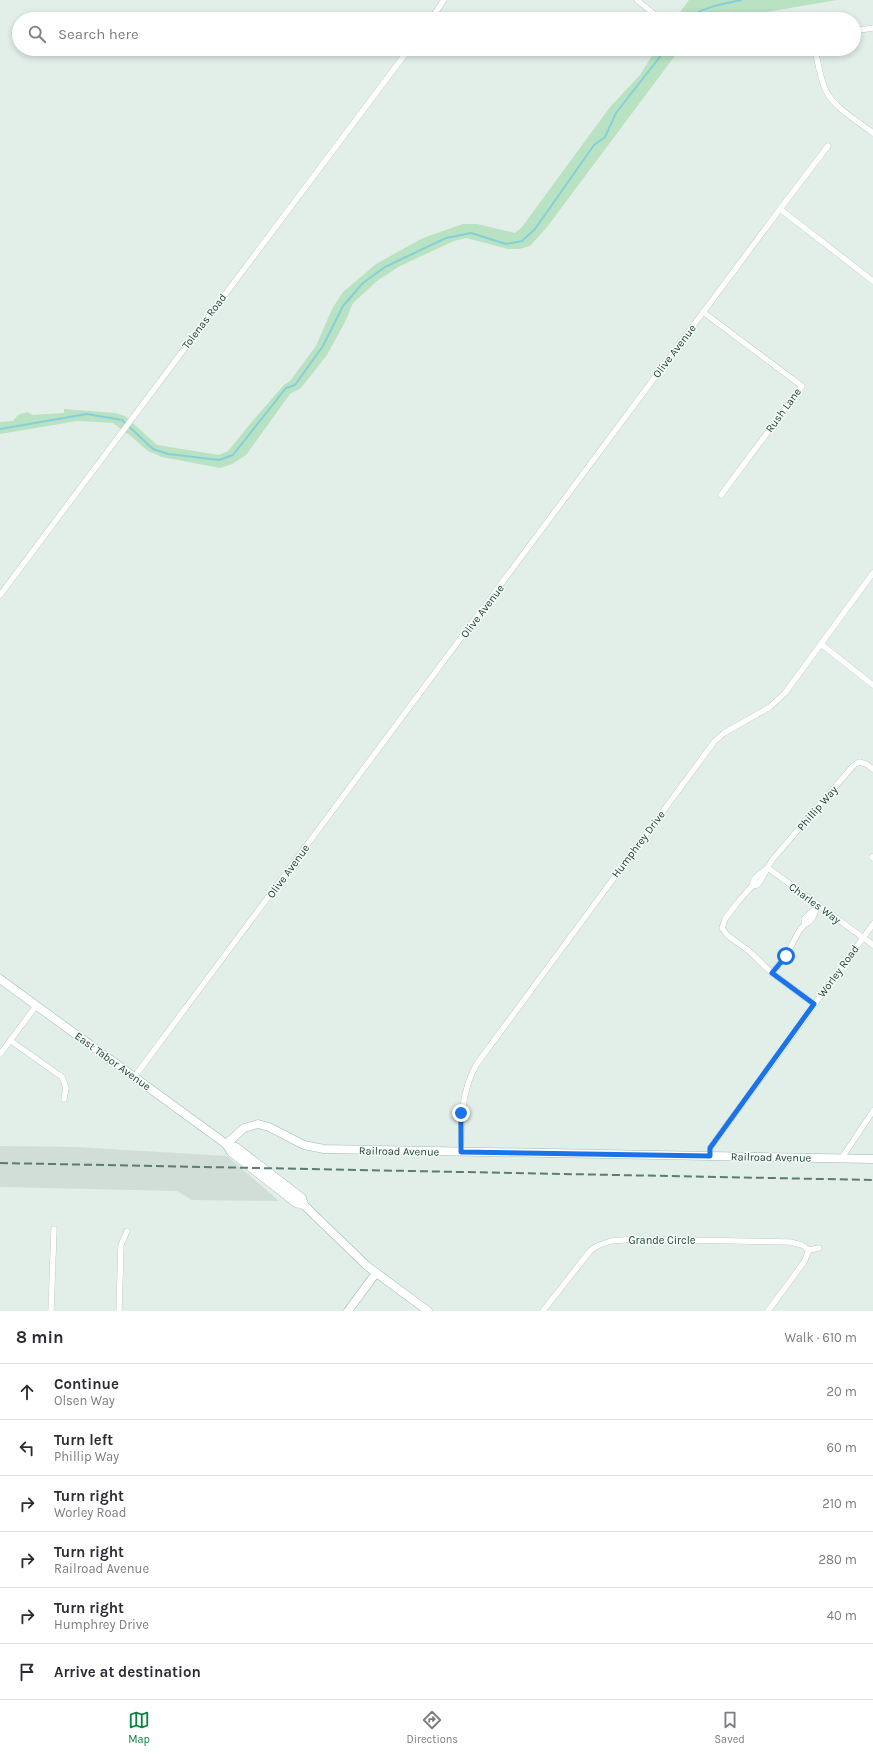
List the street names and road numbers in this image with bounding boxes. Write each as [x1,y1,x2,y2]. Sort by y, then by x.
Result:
street label: Tolenas Road [179,291,229,351]
street label: Olive Avenue [650,322,699,381]
street label: Rush Lane [763,385,804,435]
street label: Olive Avenue [458,582,507,641]
street label: Phillip Way [794,783,840,833]
street label: Humphrey Drive [609,808,668,880]
street label: Olive Avenue [264,842,313,901]
street label: Charles Way [786,880,843,927]
street label: Worley Road [815,943,862,1000]
street label: East Tabor Avenue [72,1029,153,1094]
street label: Railroad Avenue [359,1144,440,1159]
street label: Railroad Avenue [731,1150,812,1165]
street label: Grande Circle [629,1234,696,1247]

